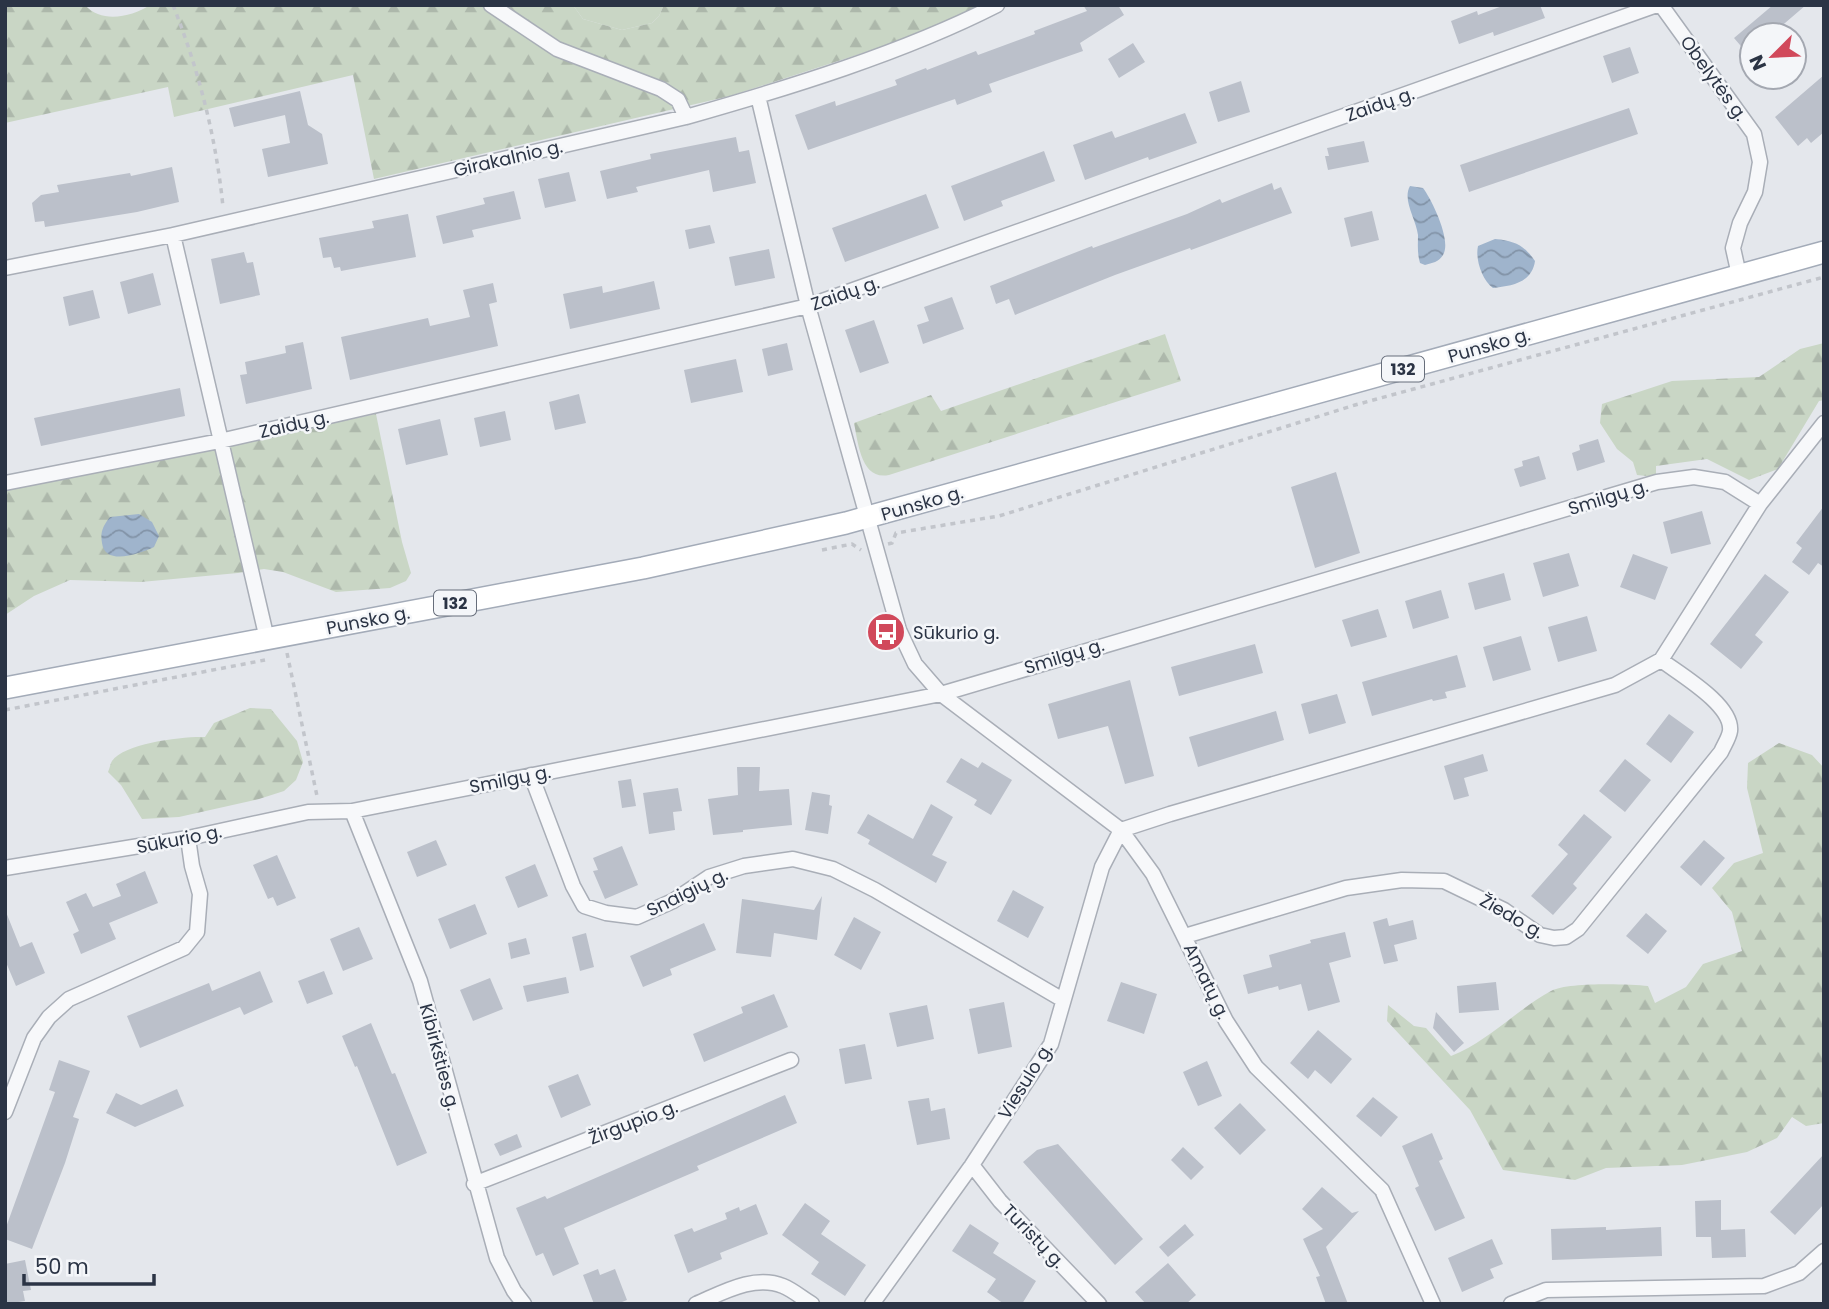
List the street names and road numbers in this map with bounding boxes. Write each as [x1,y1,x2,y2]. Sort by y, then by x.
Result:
street label: Obelytės g. [1675,30,1753,126]
street label: Zaidų g. [1342,81,1418,127]
street label: Girakalnio g. [451,133,565,183]
street label: Zaidų g. [807,270,883,316]
street label: Punsko g. [1445,321,1533,369]
road number: 132 [1382,356,1424,382]
street label: Zaidų g. [257,404,331,444]
street label: Smilgų g. [1565,473,1651,521]
street label: Punsko g. [878,479,966,527]
road number: 132 [434,590,476,616]
street label: Punsko g. [324,600,412,640]
street label: Smilgų g. [1021,632,1107,680]
street label: Smilgų g. [467,759,553,799]
street label: Sūkurio g. [134,818,224,860]
street label: Snaigių g. [642,862,732,922]
street label: Žiedo g. [1476,888,1548,944]
street label: Amatų g. [1178,939,1236,1023]
street label: Kibirkšties g. [414,1001,466,1113]
street label: Viesulo g. [992,1038,1058,1124]
street label: Žirgupio g. [585,1094,681,1150]
street label: Turistų g. [997,1198,1071,1274]

